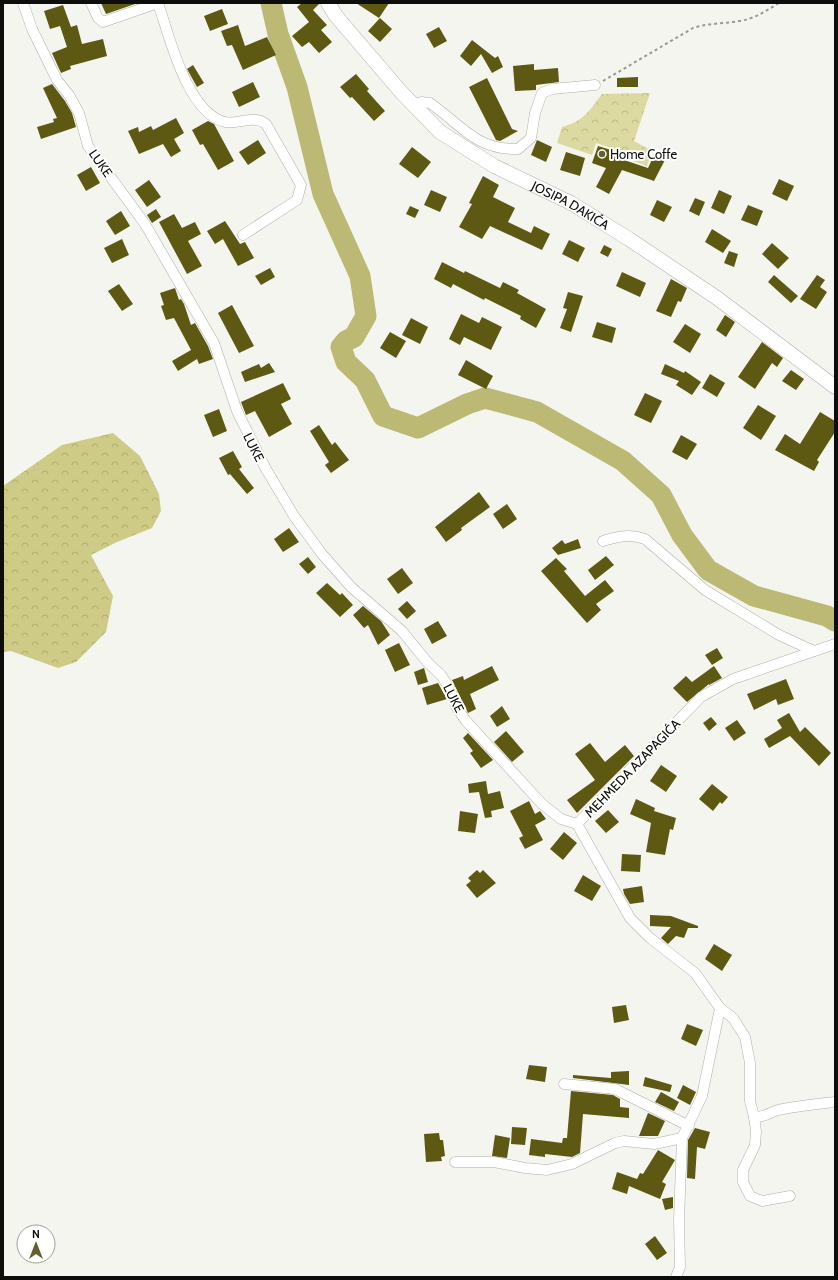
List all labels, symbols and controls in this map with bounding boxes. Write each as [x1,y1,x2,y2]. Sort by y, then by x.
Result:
street label: LUKE [86,146,116,180]
place label: Home Coffe [610,146,678,162]
marker: Home Coffe [597,149,607,159]
street label: JOSIPA DAKIĆA [528,177,612,233]
street label: LUKE [240,430,268,464]
street label: LUKE [440,681,468,715]
street label: MEHMEDA AZAPAGIĆA [581,715,683,821]
north arrow [16,1224,56,1264]
text: N [32,1227,40,1241]

